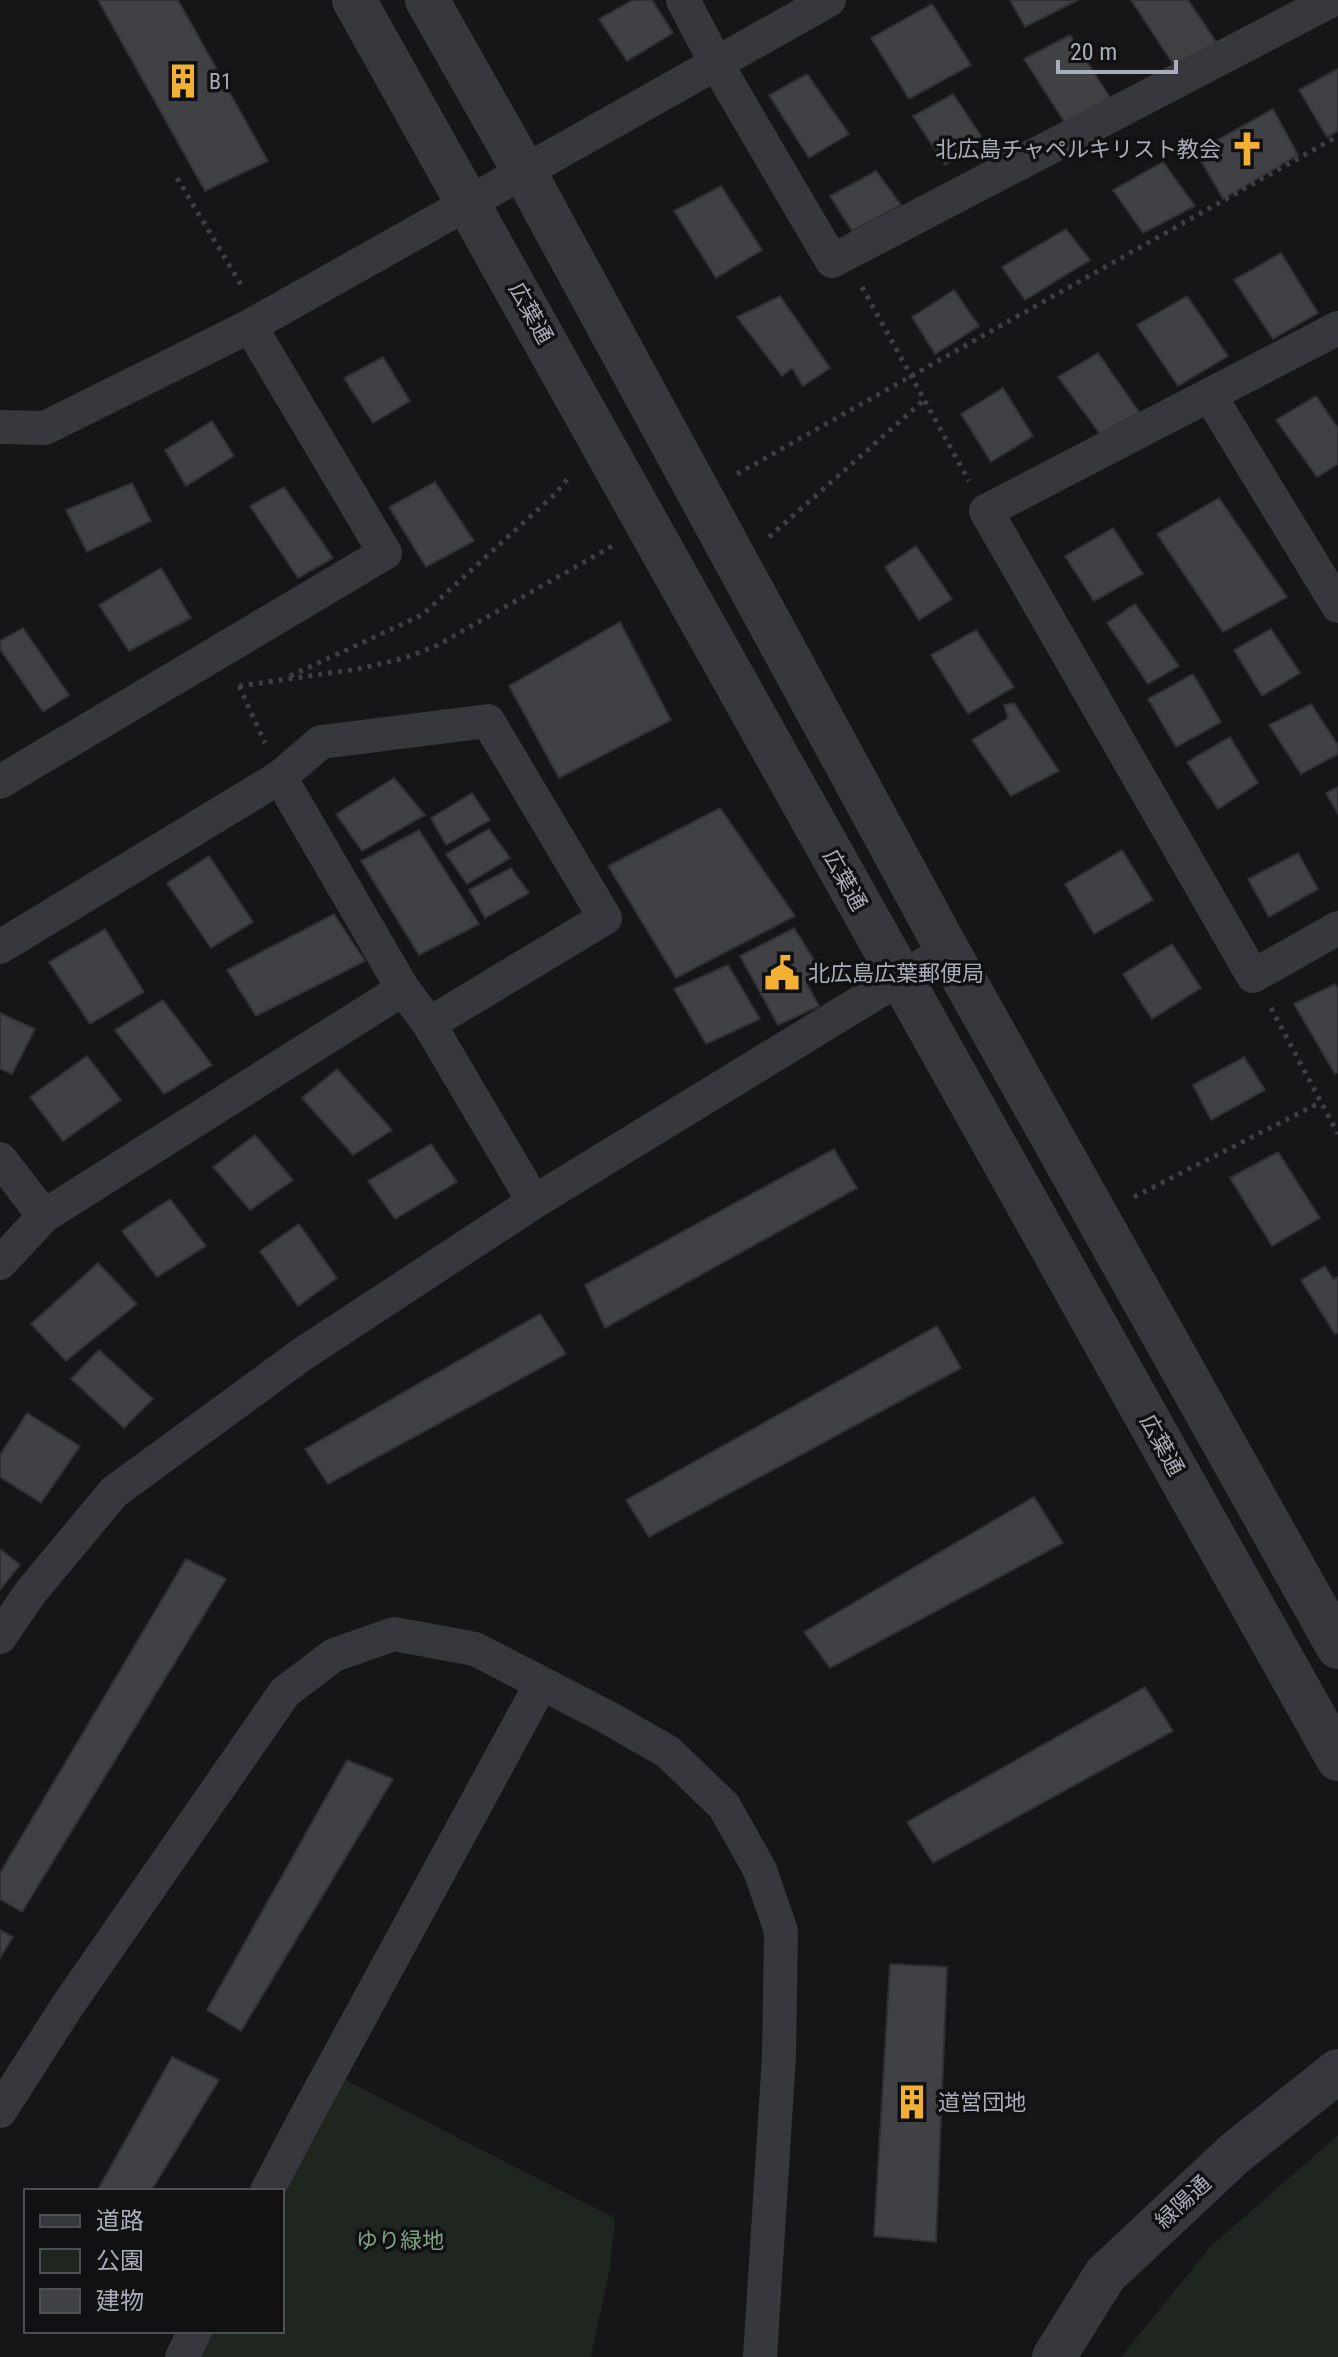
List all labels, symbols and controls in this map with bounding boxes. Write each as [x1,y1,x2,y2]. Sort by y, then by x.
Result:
scale bar [1058,24,1176,74]
text: 20 m [1070,38,1117,66]
building icon: B1 [164,62,202,100]
place label: B1 [209,69,232,94]
church icon: 北広島チャペルキリスト教会 [1228,130,1266,168]
place label: 北広島チャペルキリスト教会 [935,137,1221,162]
street label: 広葉通 [504,278,558,348]
street label: 広葉通 [818,845,872,915]
public building icon: 北広島広葉郵便局 [763,954,801,992]
place label: 北広島広葉郵便局 [808,961,984,986]
street label: 広葉通 [1135,1410,1189,1480]
building icon: 道営団地 [893,2083,931,2121]
place label: 道営団地 [938,2090,1026,2115]
street label: 緑陽通 [1150,2170,1216,2234]
legend [24,2189,284,2333]
text: 道路 [96,2207,144,2235]
park label: ゆり緑地 [356,2228,444,2253]
text: 公園 [96,2247,144,2275]
text: 建物 [96,2287,144,2315]

